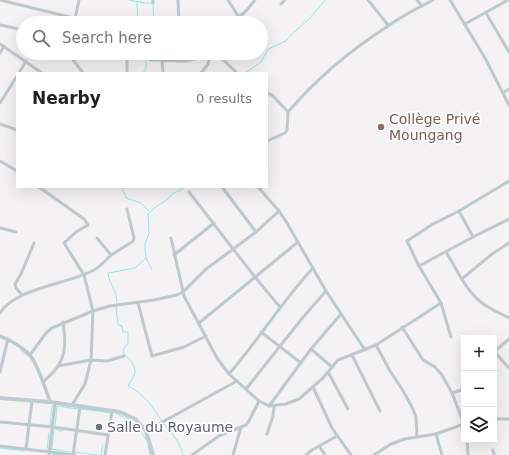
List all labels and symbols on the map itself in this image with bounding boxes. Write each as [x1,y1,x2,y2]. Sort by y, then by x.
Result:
place label: Collège Privé Moungang [389,111,480,143]
marker: Collège Privé Moungang [376,122,386,132]
place label: Salle du Royaume [107,419,233,435]
marker: Salle du Royaume [94,422,104,432]

